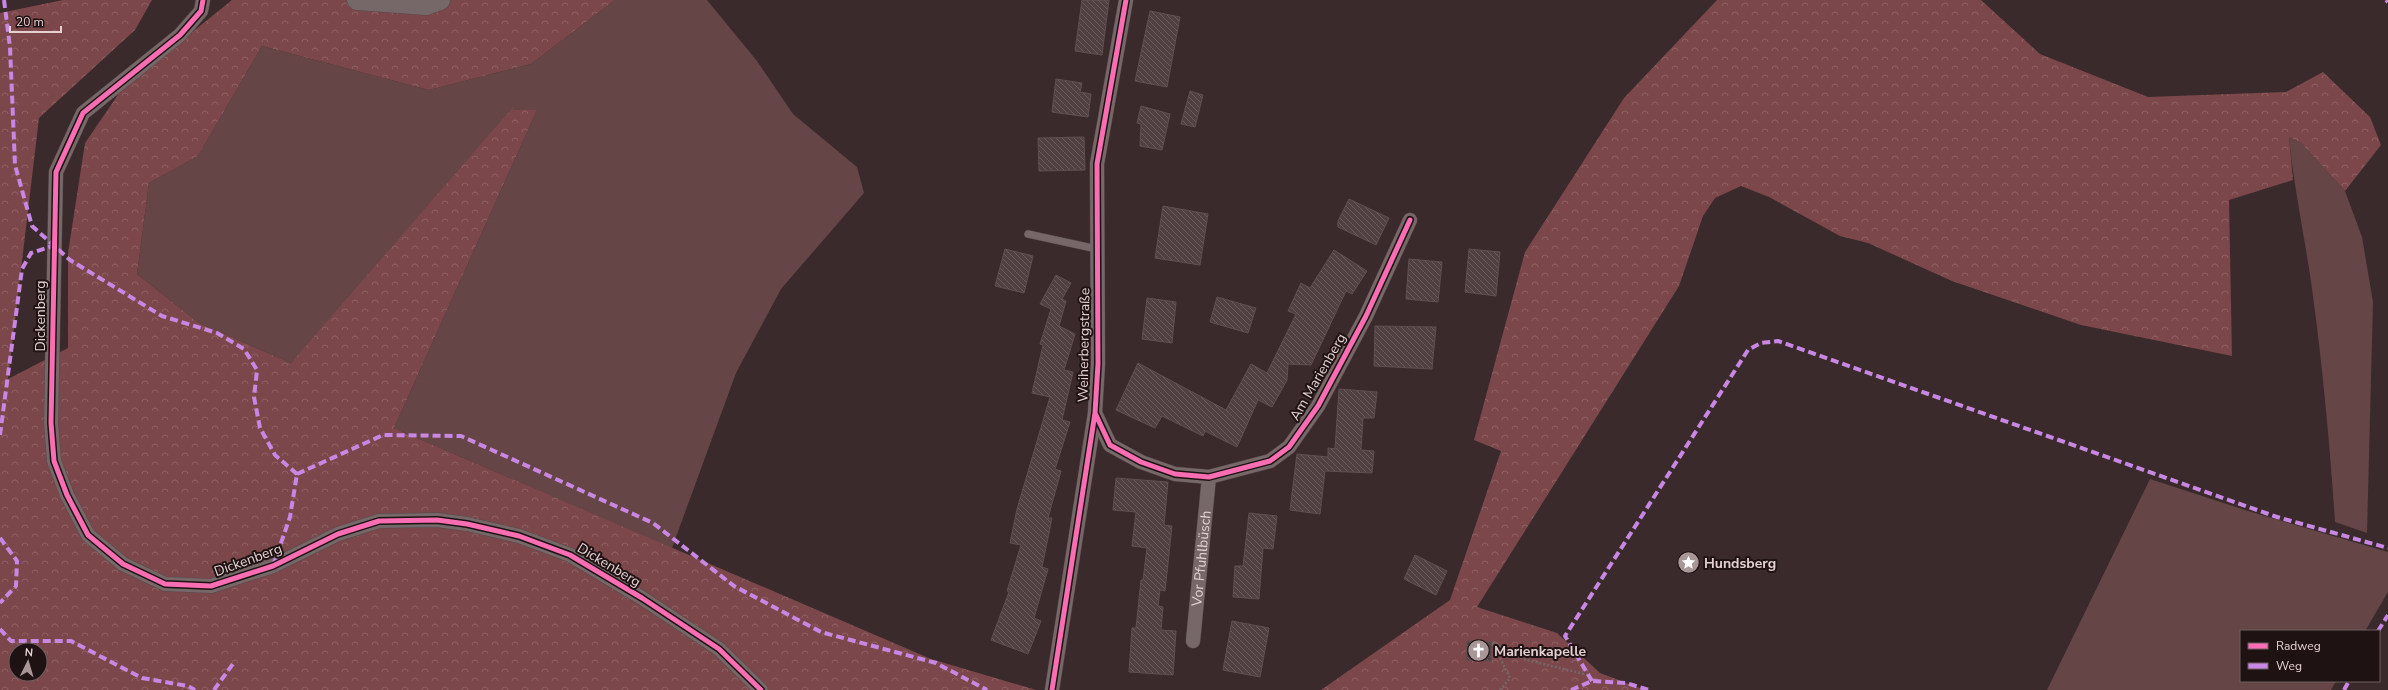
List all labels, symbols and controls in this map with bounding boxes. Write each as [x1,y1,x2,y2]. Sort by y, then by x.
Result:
scale bar [10,8,61,34]
text: 20 m [16,14,44,30]
street label: Dickenberg [31,280,50,352]
street label: Weiherbergstraße [1074,288,1094,402]
street label: Am Marienberg [1285,330,1351,424]
street label: Vor Pfuhlbüsch [1187,510,1215,608]
street label: Dickenberg [211,539,285,581]
street label: Dickenberg [574,539,644,591]
place icon: Hundsberg [1675,550,1701,576]
place label: Hundsberg [1704,554,1776,573]
legend [2240,630,2380,682]
church icon: Marienkapelle [1466,638,1492,664]
text: Radweg [2276,638,2321,654]
north arrow [8,642,48,682]
place label: Marienkapelle [1494,642,1587,661]
text: N [24,645,34,660]
text: Weg [2276,658,2302,674]

